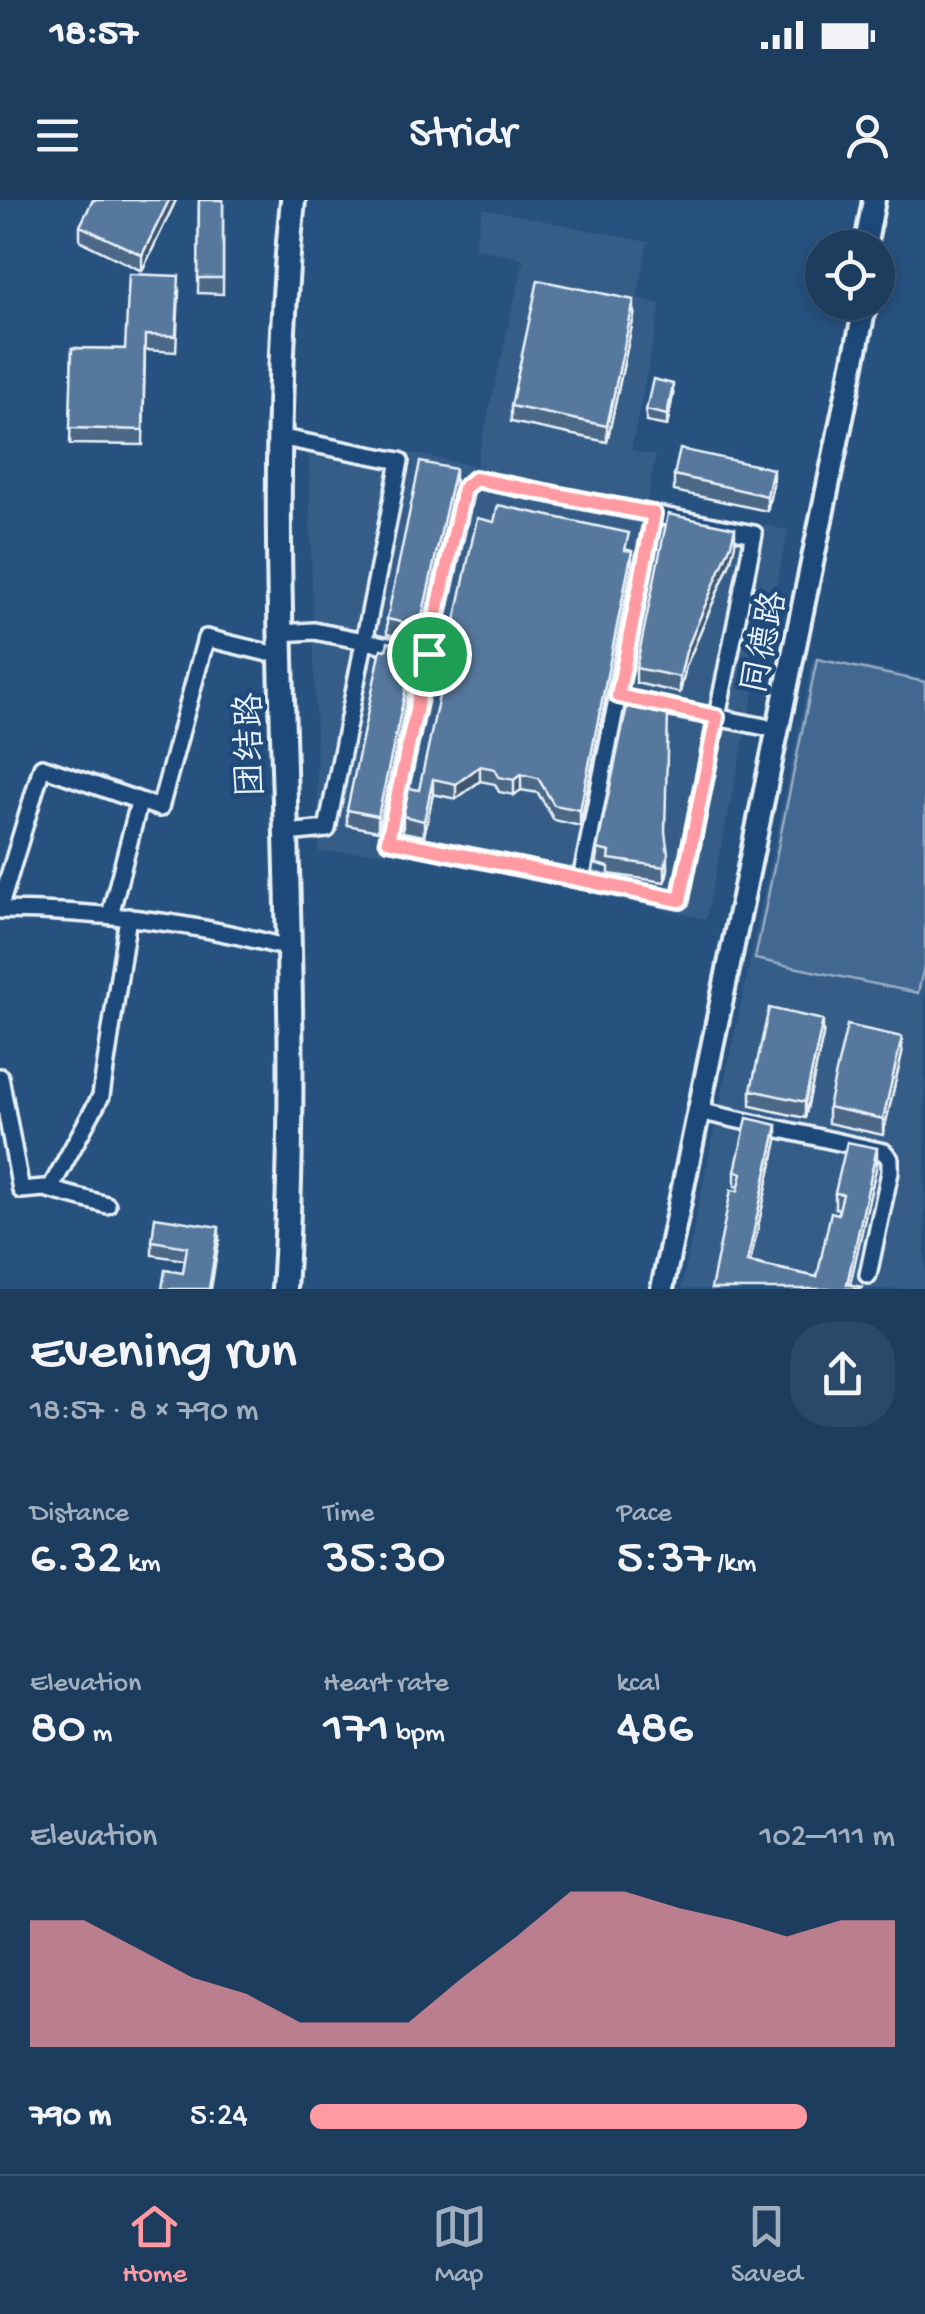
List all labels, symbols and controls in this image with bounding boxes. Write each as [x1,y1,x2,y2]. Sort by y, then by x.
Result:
text: 18:57 [50,13,138,57]
icon: menu [30,108,85,163]
icon: person [840,108,895,163]
text: Stridr [409,109,516,162]
map controls [805,230,895,320]
button: locate [805,230,895,320]
street label: 同德路 [734,587,798,699]
pin [387,612,472,697]
icon: arrive [402,627,457,682]
street label: 团结路 [230,692,275,798]
button: share [790,1322,895,1427]
text: Evening run [30,1323,297,1387]
text: 18:57 · 8 × 790 m [30,1393,258,1431]
text: Distance [30,1498,129,1531]
text: Time [323,1498,375,1531]
text: Pace [617,1498,672,1531]
text: 6.32 [30,1531,122,1590]
text: 35:30 [323,1531,446,1590]
text: 5:37 [617,1531,711,1590]
text: km [122,1548,161,1581]
text: /km [711,1548,756,1581]
text: Elevation [30,1668,141,1701]
text: Heart rate [323,1668,449,1701]
text: kcal [617,1668,660,1701]
text: 80 [30,1701,86,1760]
text: 171 [323,1701,390,1760]
text: 486 [617,1701,693,1760]
text: m [86,1718,112,1751]
text: bpm [390,1718,445,1751]
text: Elevation [30,1819,157,1857]
text: 102–111 m [760,1819,895,1857]
text: 790 m [30,2098,111,2136]
text: 5:24 [190,2098,248,2136]
tab: Home [122,2199,187,2292]
tab: Map [432,2199,487,2292]
tab: Saved [731,2199,803,2292]

